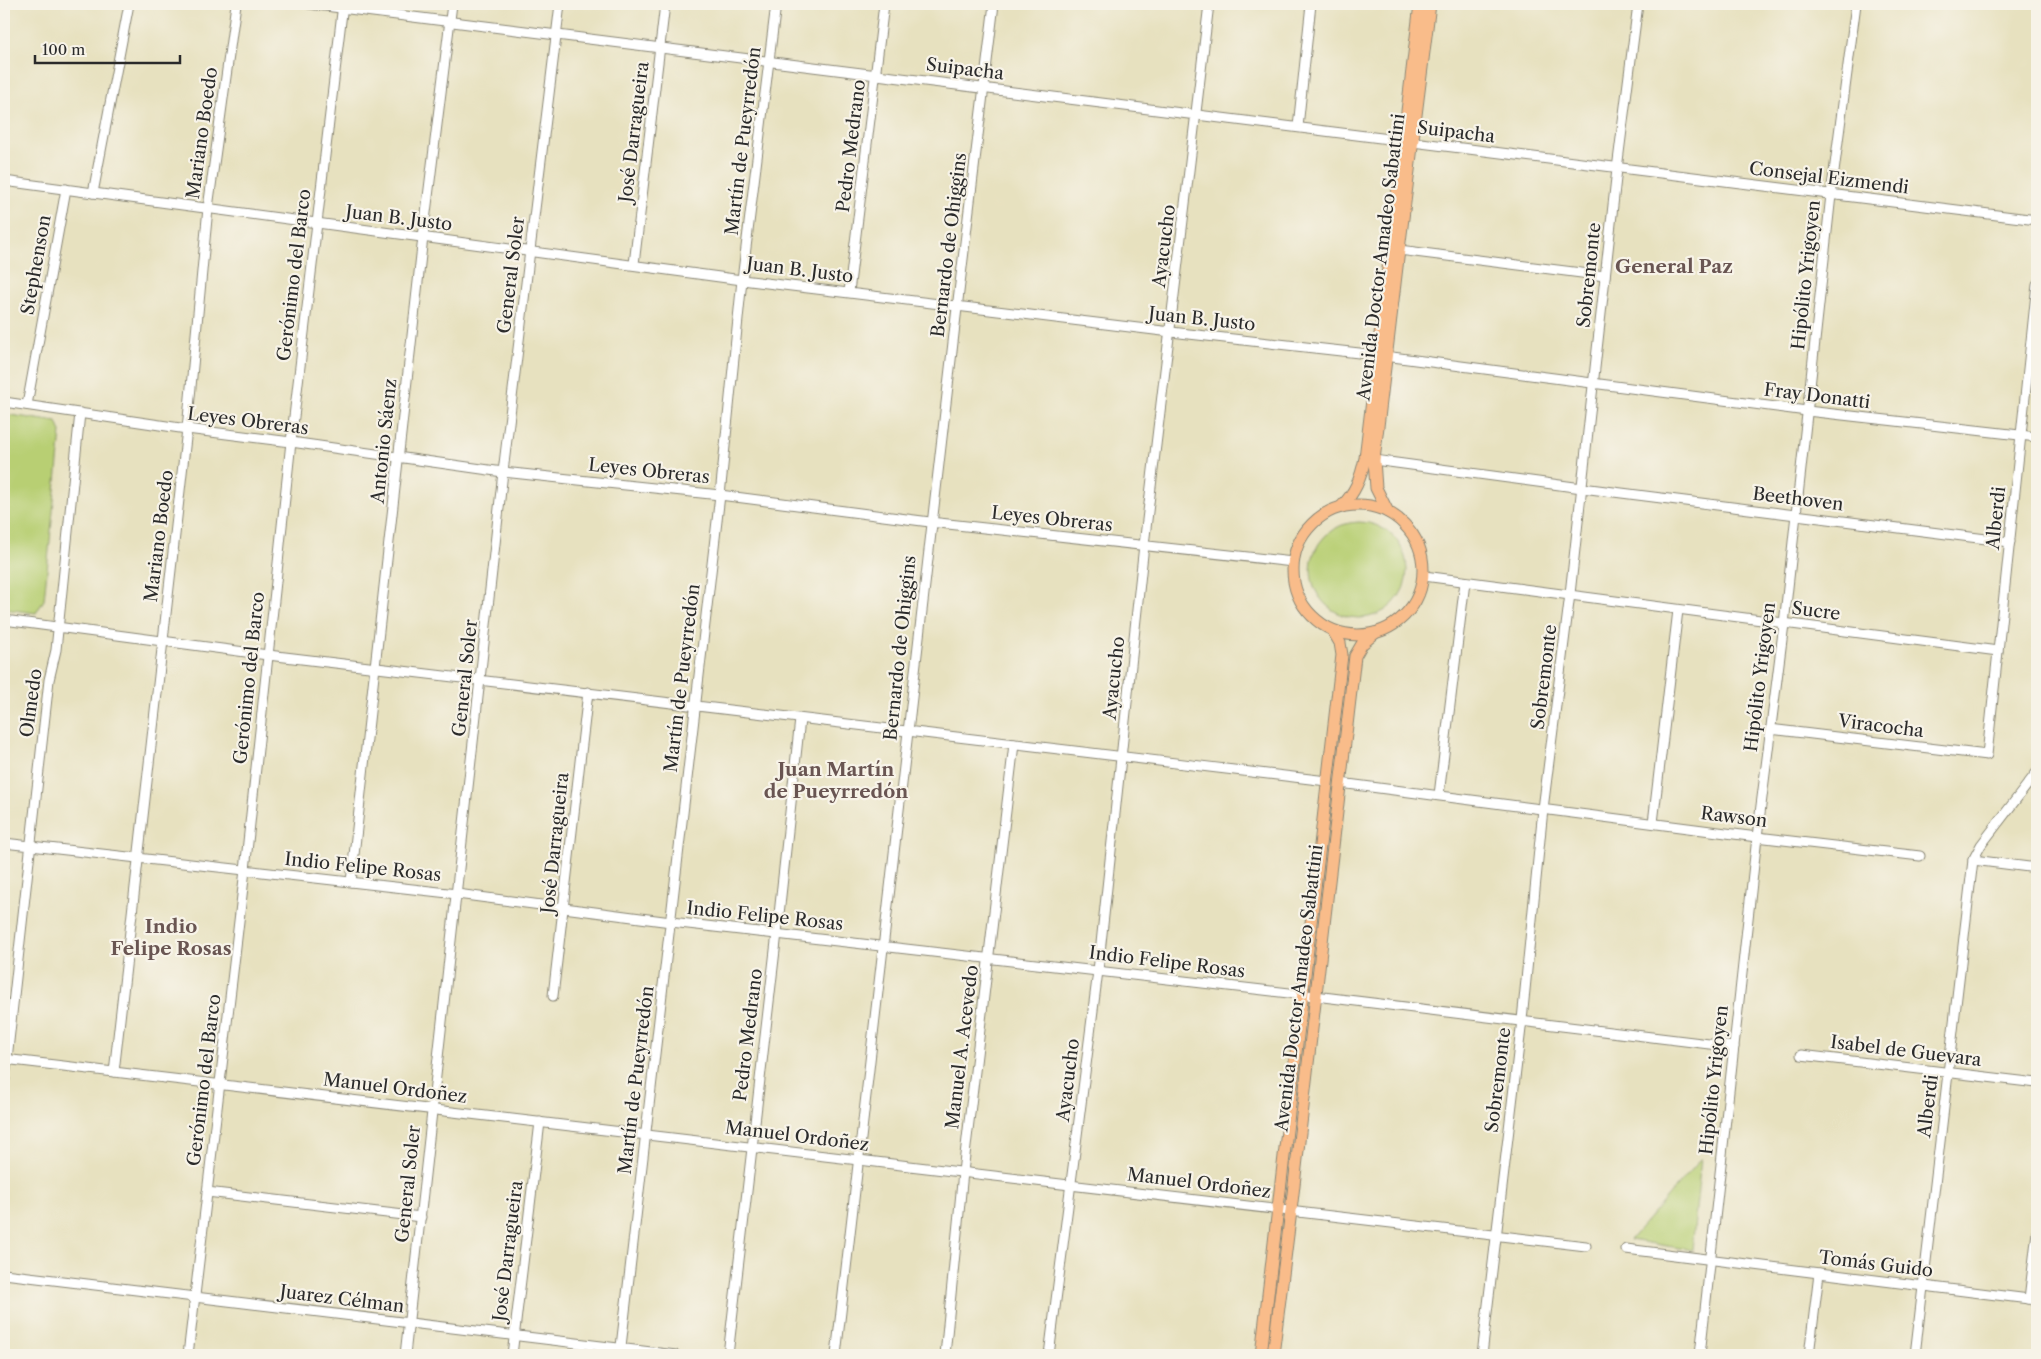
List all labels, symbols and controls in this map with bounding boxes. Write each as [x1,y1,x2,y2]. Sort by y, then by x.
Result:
scale bar [35,32,180,64]
text: 100 m [42,40,85,59]
street label: Martín de Pueyrredón [721,45,765,237]
street label: Suipacha [925,53,1006,85]
street label: José Darragueira [614,60,654,207]
street label: Mariano Boedo [182,66,222,200]
street label: Pedro Medrano [832,78,870,214]
street label: Avenida Doctor Amadeo Sabattini [1352,112,1410,403]
street label: Suipacha [1416,116,1497,148]
street label: Bernardo de Ohiggins [927,151,971,339]
street label: Consejal Eizmendi [1748,157,1911,199]
street label: Gerónimo del Barco [273,188,315,362]
street label: Hipólito Yrigoyen [1787,199,1825,351]
street label: Juan B. Justo [341,200,454,235]
street label: Ayacucho [1148,203,1180,290]
street label: Stephenson [16,213,56,317]
street label: General Soler [493,215,529,335]
street label: Sobremonte [1573,221,1605,329]
street label: Juan B. Justo [742,252,855,287]
district label: General Paz [1615,255,1733,278]
street label: Juan B. Justo [1144,302,1257,336]
street label: Antonio Sáenz [366,377,401,506]
street label: Fray Donatti [1763,379,1872,414]
street label: Leyes Obreras [186,403,310,439]
street label: Leyes Obreras [587,454,711,488]
street label: Mariano Boedo [140,469,178,603]
street label: Beethoven [1751,483,1845,515]
street label: Alberdi [1982,485,2010,552]
street label: Leyes Obreras [990,502,1114,536]
street label: Bernardo de Ohiggins [879,554,921,742]
street label: Martín de Pueyrredón [660,582,704,774]
street label: Gerónimo del Barco [229,591,269,765]
street label: Sucre [1790,597,1842,625]
street label: Hipólito Yrigoyen [1740,601,1780,753]
street label: General Soler [448,618,482,738]
street label: Sobremonte [1527,623,1561,731]
street label: Ayacucho [1099,635,1129,722]
street label: Olmedo [15,667,47,739]
street label: Viracocha [1836,710,1926,742]
district label: Juan Martín de Pueyrredón [764,758,908,803]
street label: José Darragueira [536,771,573,918]
street label: Rawson [1699,802,1769,832]
street label: Avenida Doctor Amadeo Sabattini [1270,843,1328,1134]
street label: Indio Felipe Rosas [284,848,442,886]
street label: Indio Felipe Rosas [686,897,844,935]
district label: Indio Felipe Rosas [110,915,232,960]
street label: Indio Felipe Rosas [1088,941,1246,983]
street label: Manuel A. Acevedo [941,964,983,1130]
street label: Pedro Medrano [729,967,767,1103]
street label: Martín de Pueyrredón [614,984,658,1176]
street label: Gerónimo del Barco [183,993,225,1167]
street label: Hipólito Yrigoyen [1695,1004,1733,1156]
street label: Sobremonte [1481,1026,1515,1134]
street label: Isabel de Guevara [1829,1031,1983,1071]
street label: Ayacucho [1052,1037,1084,1124]
street label: Manuel Ordoñez [322,1068,468,1108]
street label: Alberdi [1913,1073,1943,1140]
street label: Manuel Ordoñez [724,1116,870,1156]
street label: General Soler [391,1124,425,1244]
street label: Manuel Ordoñez [1126,1163,1272,1203]
street label: José Darragueira [488,1179,528,1326]
street label: Tomás Guido [1818,1246,1934,1282]
street label: Juarez Célman [276,1280,405,1318]

